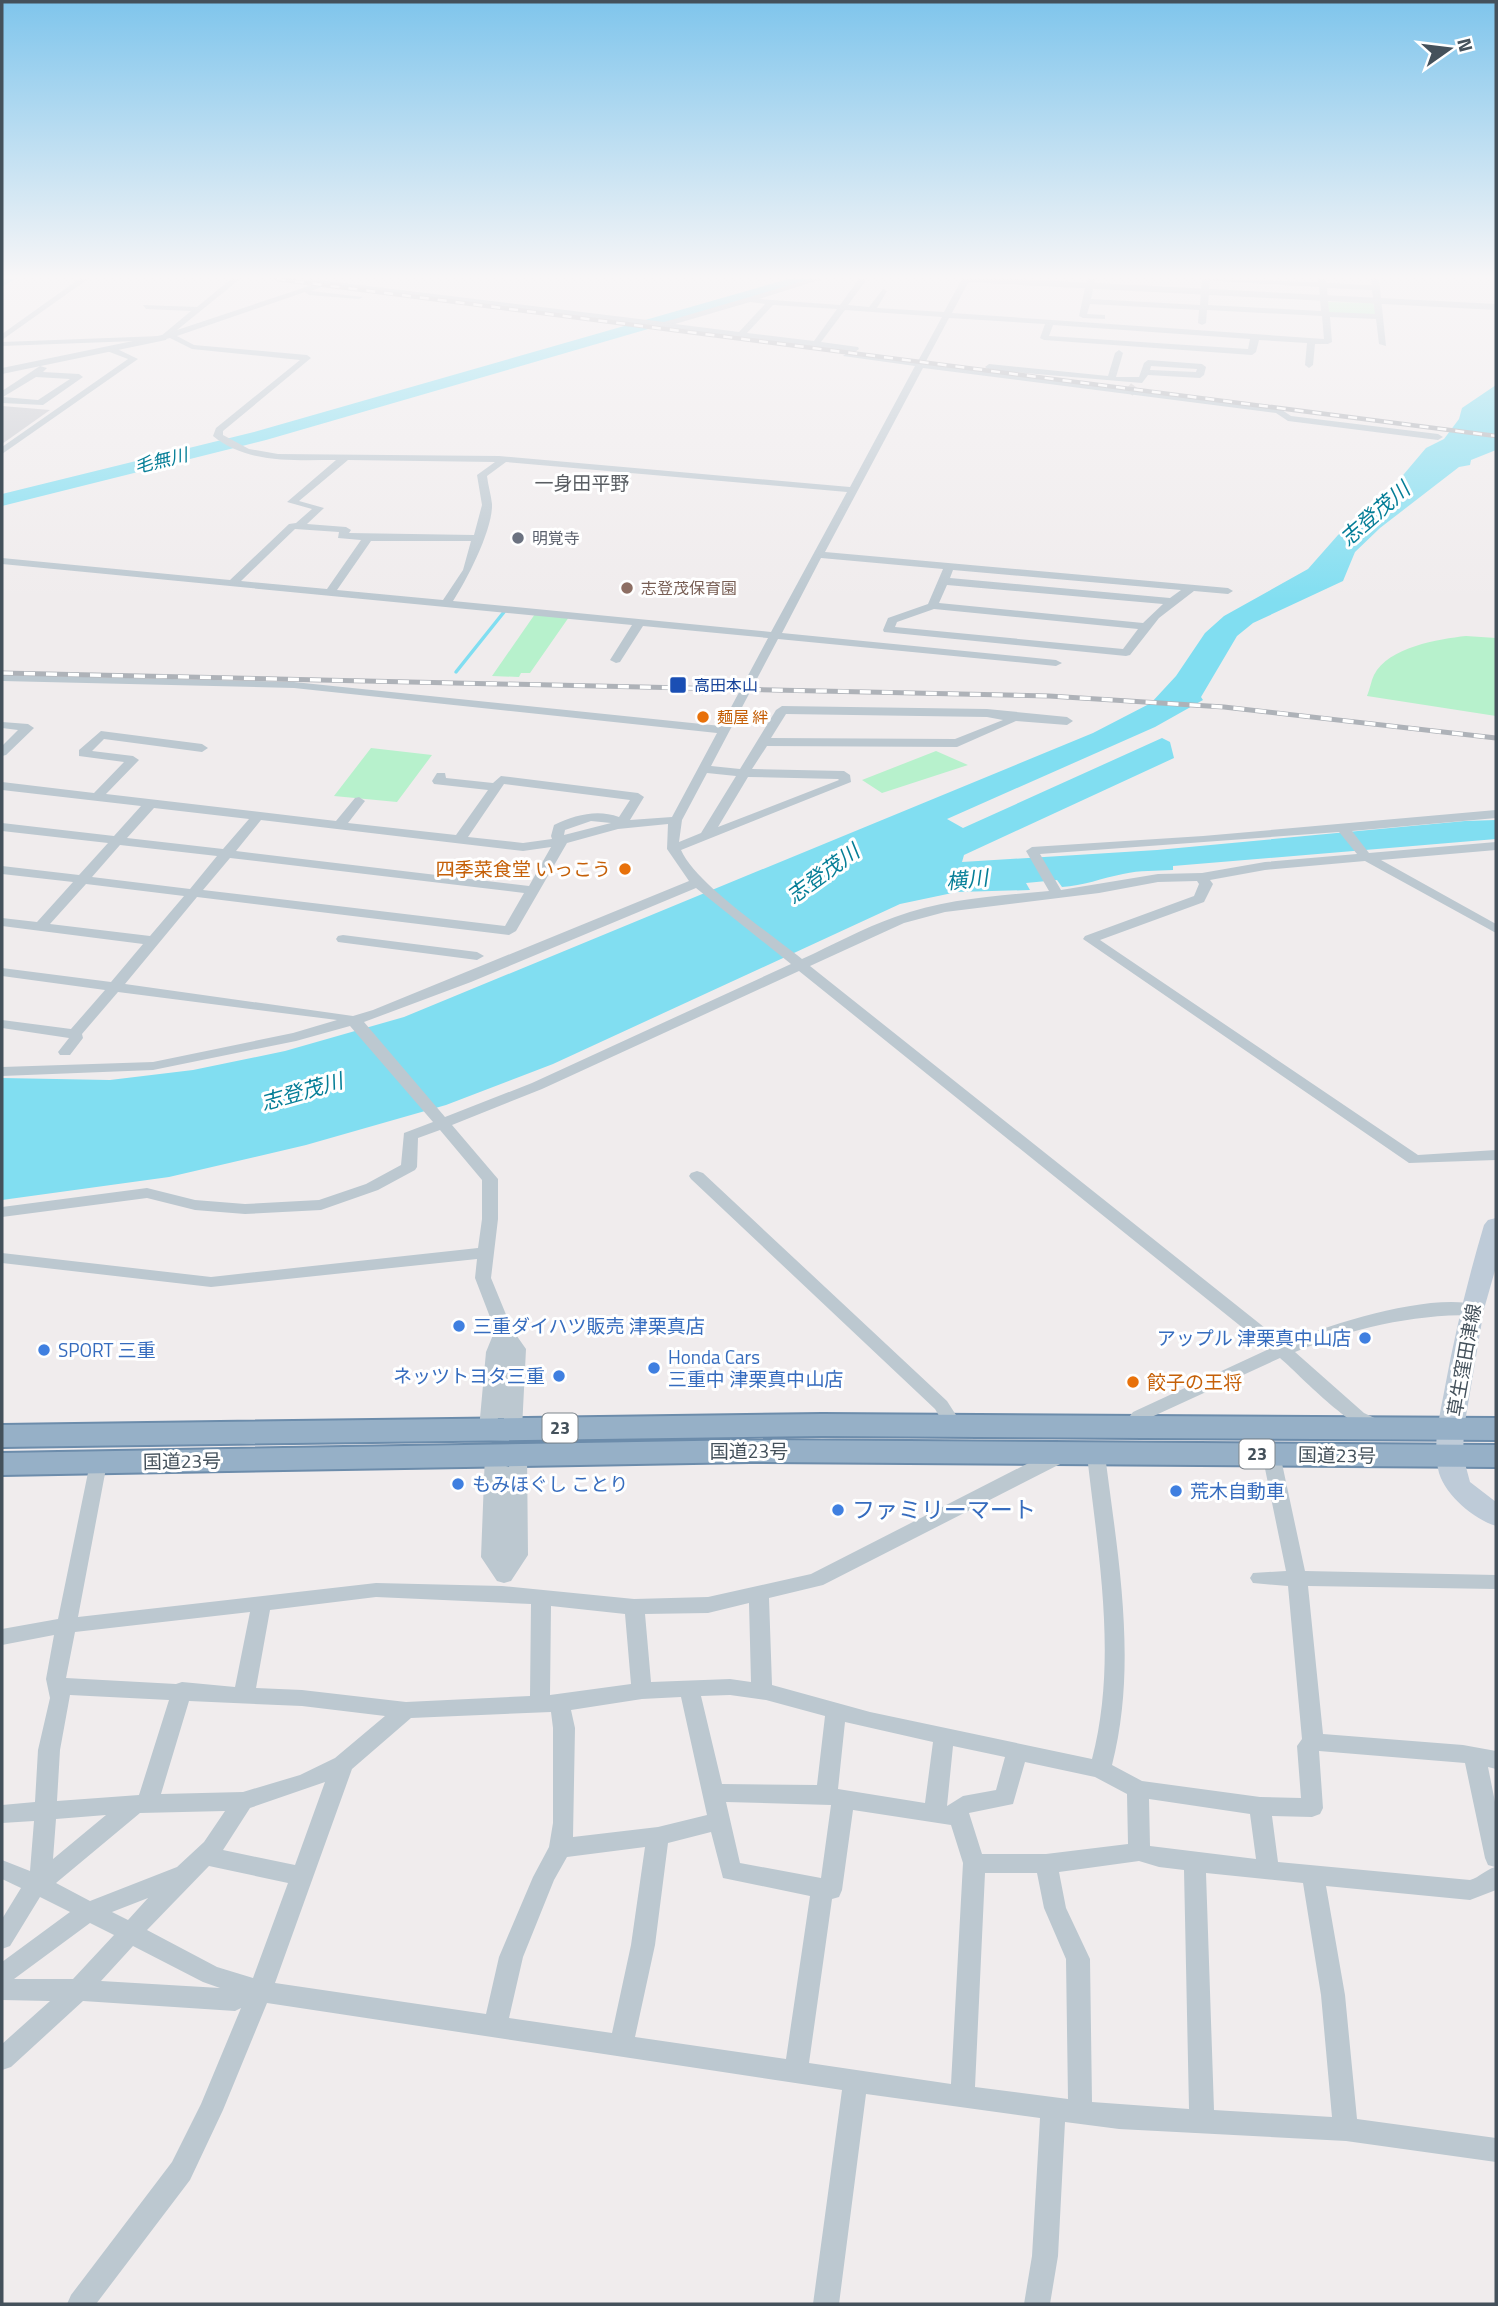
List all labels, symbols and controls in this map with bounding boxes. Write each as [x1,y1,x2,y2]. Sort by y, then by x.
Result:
north arrow [1414,14,1484,84]
text: N [1450,35,1482,55]
water label: 毛無川 [131,440,192,480]
district label: 一身田平野 [534,468,630,497]
water label: 志登茂川 [1332,472,1418,553]
place label: 明覚寺 [532,526,580,550]
marker: 明覚寺 [510,530,526,546]
place label: 志登茂保育園 [641,576,737,600]
marker: 志登茂保育園 [619,580,635,596]
place label: 高田本山 [694,673,758,697]
marker: 高田本山 [668,675,688,695]
place label: 麺屋 絆 [717,705,769,729]
marker: 麺屋 絆 [695,709,711,725]
water label: 志登茂川 [779,834,867,911]
place label: 四季菜食堂 いっこう [436,854,611,883]
marker: 四季菜食堂 いっこう [617,861,633,877]
water label: 横川 [944,861,991,897]
water label: 志登茂川 [257,1064,348,1118]
street label: 草生窪田津線 [1439,1301,1488,1419]
place label: 三重ダイハツ販売 津栗真店 [473,1311,705,1340]
marker: 三重ダイハツ販売 津栗真店 [451,1318,467,1334]
place label: アップル 津栗真中山店 [1157,1323,1351,1352]
marker: アップル 津栗真中山店 [1357,1330,1373,1346]
place label: SPORT 三重 [58,1335,156,1364]
marker: SPORT 三重 [36,1342,52,1358]
place label: Honda Cars 三重中 津栗真中山店 [668,1342,843,1393]
marker: Honda Cars 三重中 津栗真中山店 [646,1360,662,1376]
place label: ネッツトヨタ三重 [393,1361,545,1390]
place label: 餃子の王将 [1147,1367,1242,1396]
marker: ネッツトヨタ三重 [551,1368,567,1384]
marker: 餃子の王将 [1125,1374,1141,1390]
road number: 23 [542,1414,578,1442]
street label: 国道23号 [710,1436,788,1465]
street label: 国道23号 [1298,1439,1376,1470]
road number: 23 [1240,1440,1274,1469]
street label: 国道23号 [143,1445,221,1476]
place label: もみほぐし ことり [472,1469,628,1498]
marker: もみほぐし ことり [450,1476,466,1492]
place label: 荒木自動車 [1190,1476,1285,1505]
marker: 荒木自動車 [1168,1483,1184,1499]
place label: ファミリーマート [852,1492,1036,1527]
marker: ファミリーマート [830,1502,846,1518]

